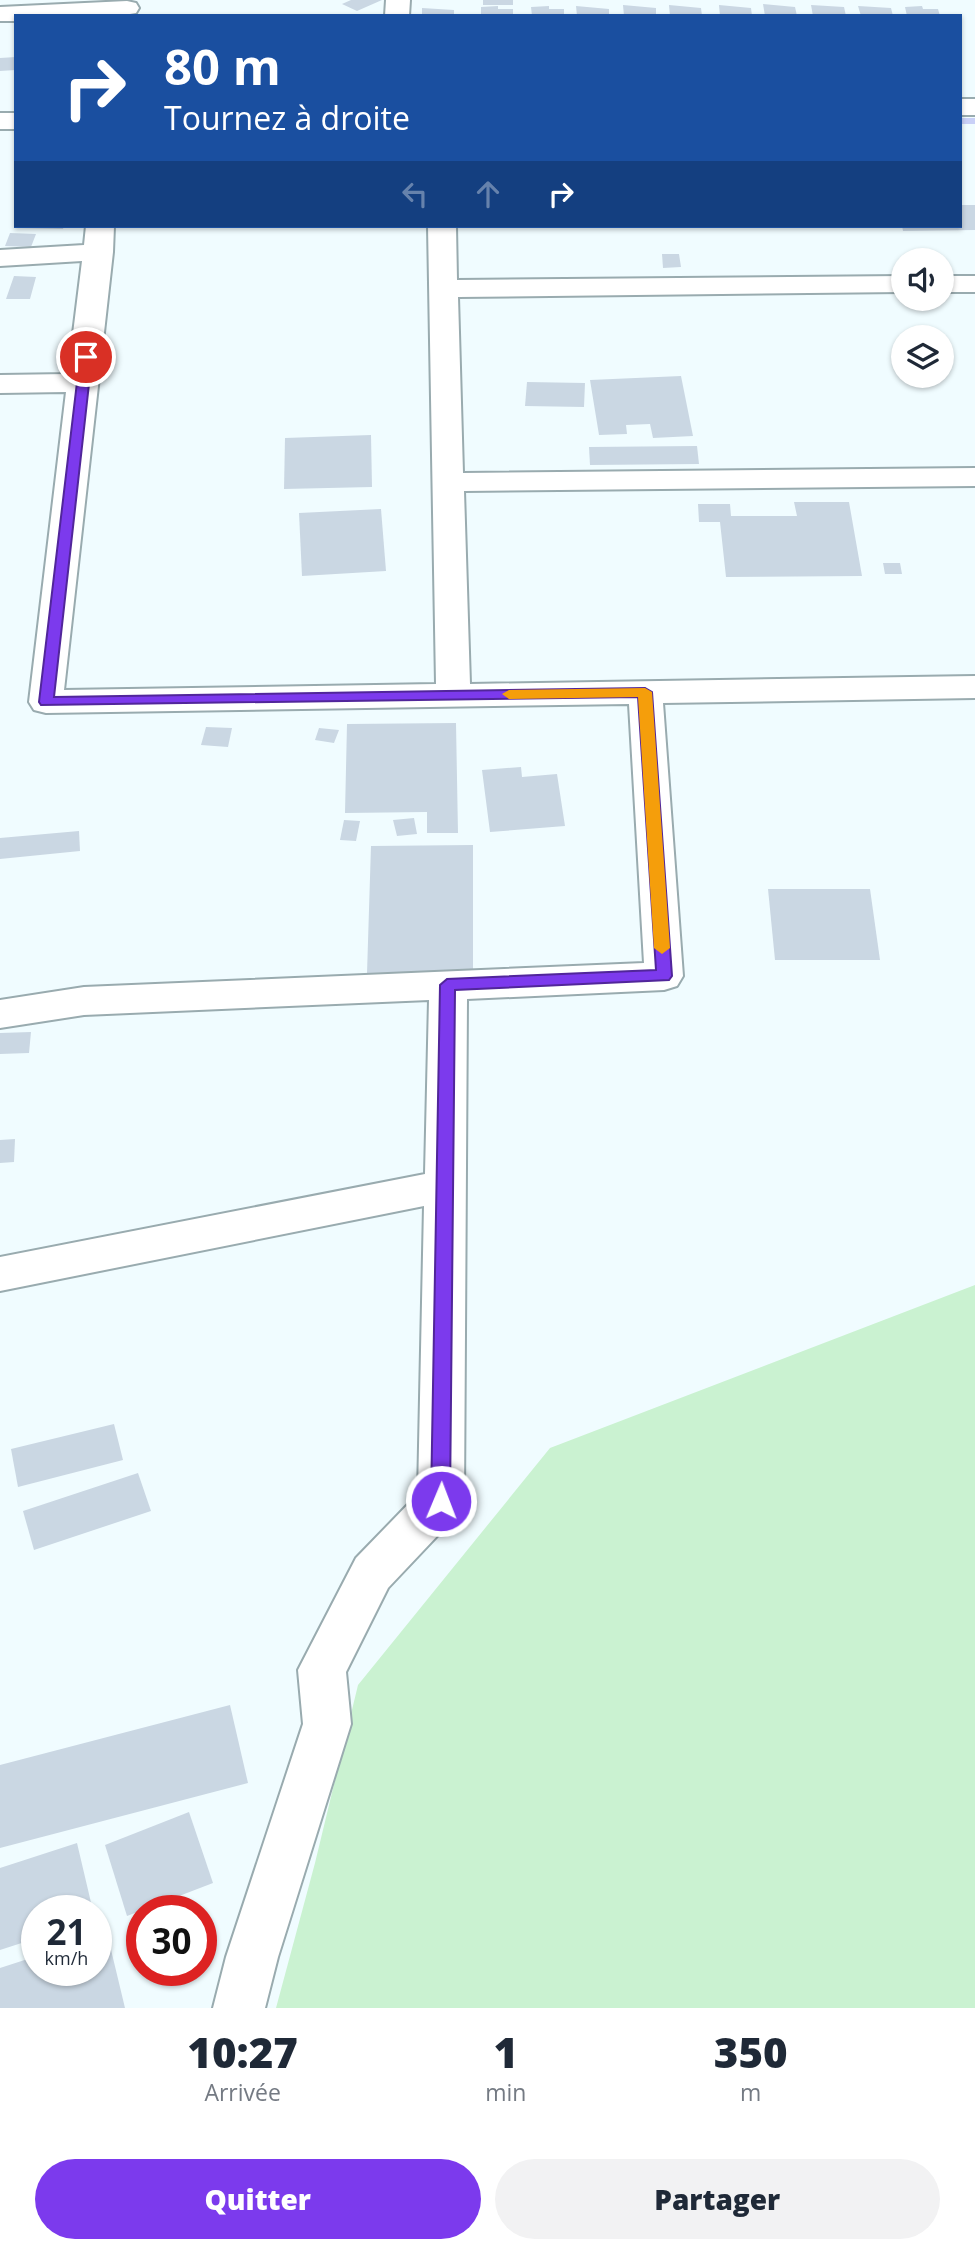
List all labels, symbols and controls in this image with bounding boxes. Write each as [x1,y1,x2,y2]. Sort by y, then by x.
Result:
text: 80 m [164,33,281,99]
icon: right [49,42,140,133]
text: Tournez à droite [164,96,410,139]
icon: left [396,175,434,213]
icon: ahead [469,175,507,213]
icon: right [542,175,580,213]
map controls [891,248,954,388]
button: sound [891,248,954,311]
button: layers [891,325,954,388]
pin [56,327,116,387]
icon: arrive [67,338,105,376]
position arrow [404,1464,478,1538]
speed limit sign: 30 [126,1895,217,1986]
text: 21 [46,1908,87,1955]
text: km/h [45,1946,88,1970]
text: 10:27 [187,2023,298,2080]
text: 1 [494,2023,518,2080]
text: 350 [714,2023,788,2080]
text: Arrivée [204,2076,281,2108]
text: min [485,2076,526,2108]
text: m [740,2076,761,2108]
button: Quitter [35,2159,481,2239]
button: Partager [495,2159,940,2239]

